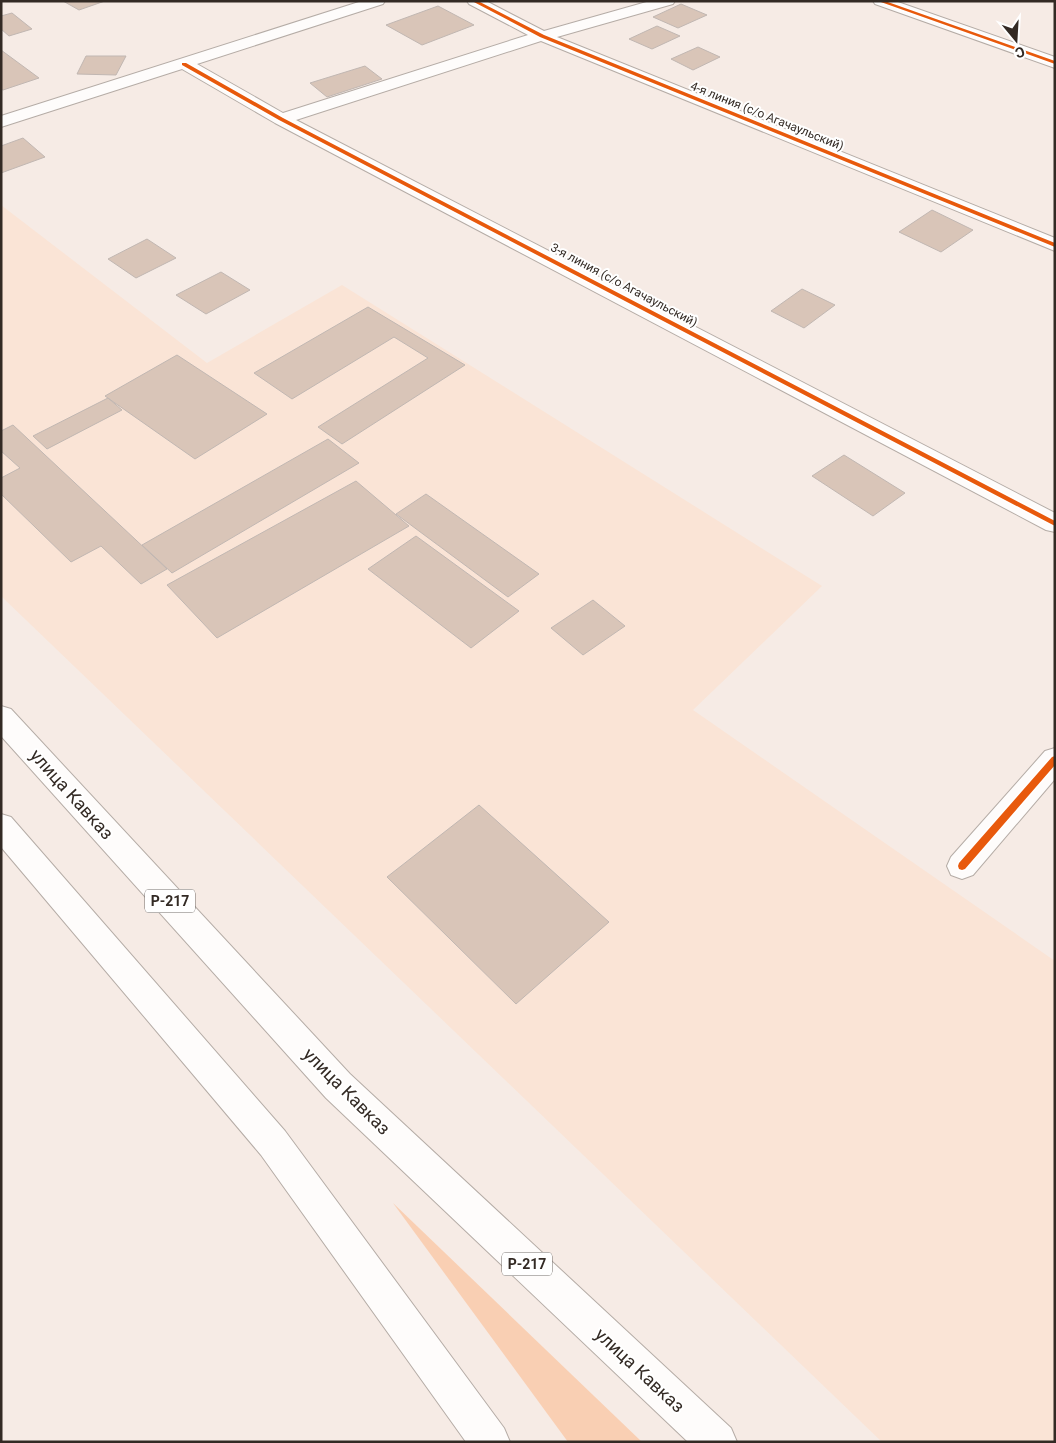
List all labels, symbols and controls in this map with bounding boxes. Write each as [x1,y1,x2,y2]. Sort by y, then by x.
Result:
north arrow [991,15,1041,65]
text: С [1013,43,1027,61]
street label: 4-я линия (с/о Агачаульский) [688,79,846,153]
street label: 3-я линия (с/о Агачаульский) [548,240,700,330]
street label: улица Кавказ [26,745,118,843]
road number: Р-217 [145,889,195,912]
street label: улица Кавказ [299,1043,395,1139]
road number: Р-217 [502,1252,552,1276]
street label: улица Кавказ [591,1323,689,1417]

